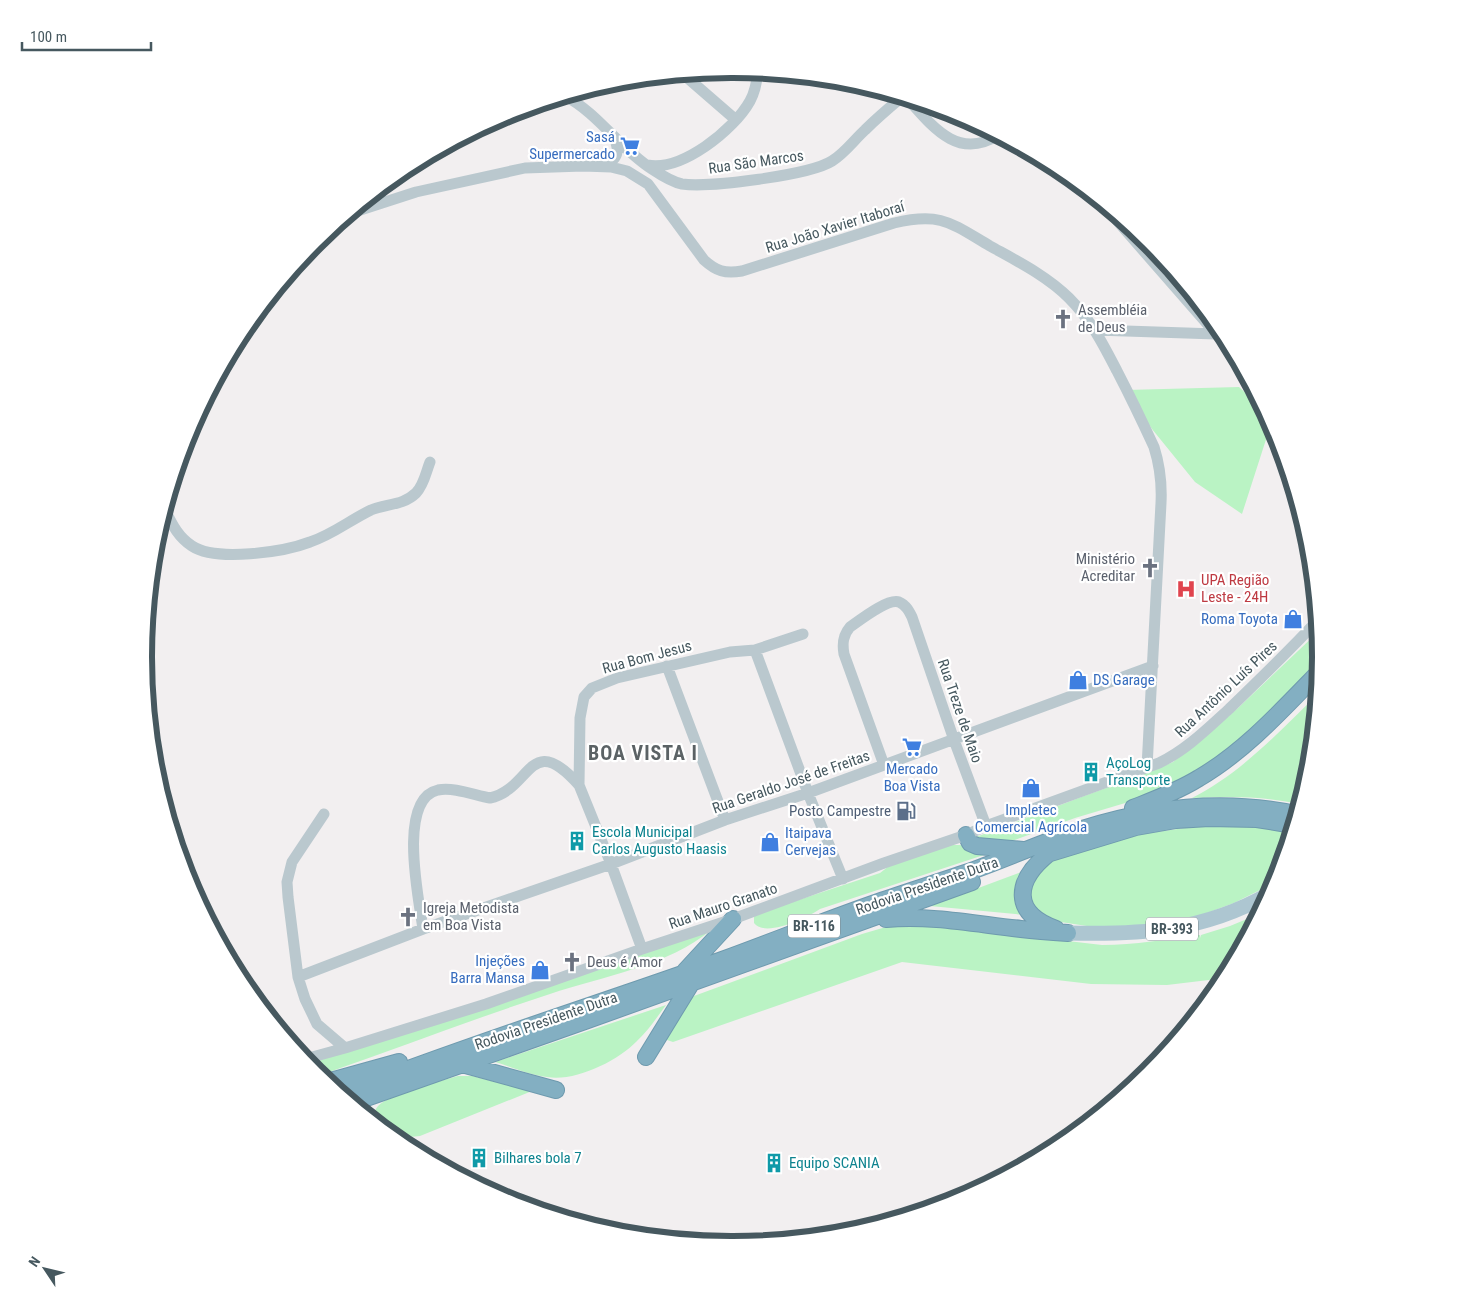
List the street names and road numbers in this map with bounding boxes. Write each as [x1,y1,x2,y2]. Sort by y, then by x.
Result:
street label: Rua São Marcos [707,146,805,178]
street label: Rua João Xavier Itaboraí [763,197,908,257]
street label: Rua Bom Jesus [600,636,694,678]
street label: Rua Antônio Luís Pires [1171,637,1281,741]
street label: Rua Treze de Maio [934,657,986,765]
street label: Rua Geraldo José de Freitas [710,747,872,817]
street label: Rodovia Presidente Dutra [854,853,1000,919]
street label: Rua Mauro Granato [666,879,780,933]
road number: BR-116 [788,914,840,938]
road number: BR-393 [1146,918,1198,941]
street label: Rodovia Presidente Dutra [473,988,619,1054]

